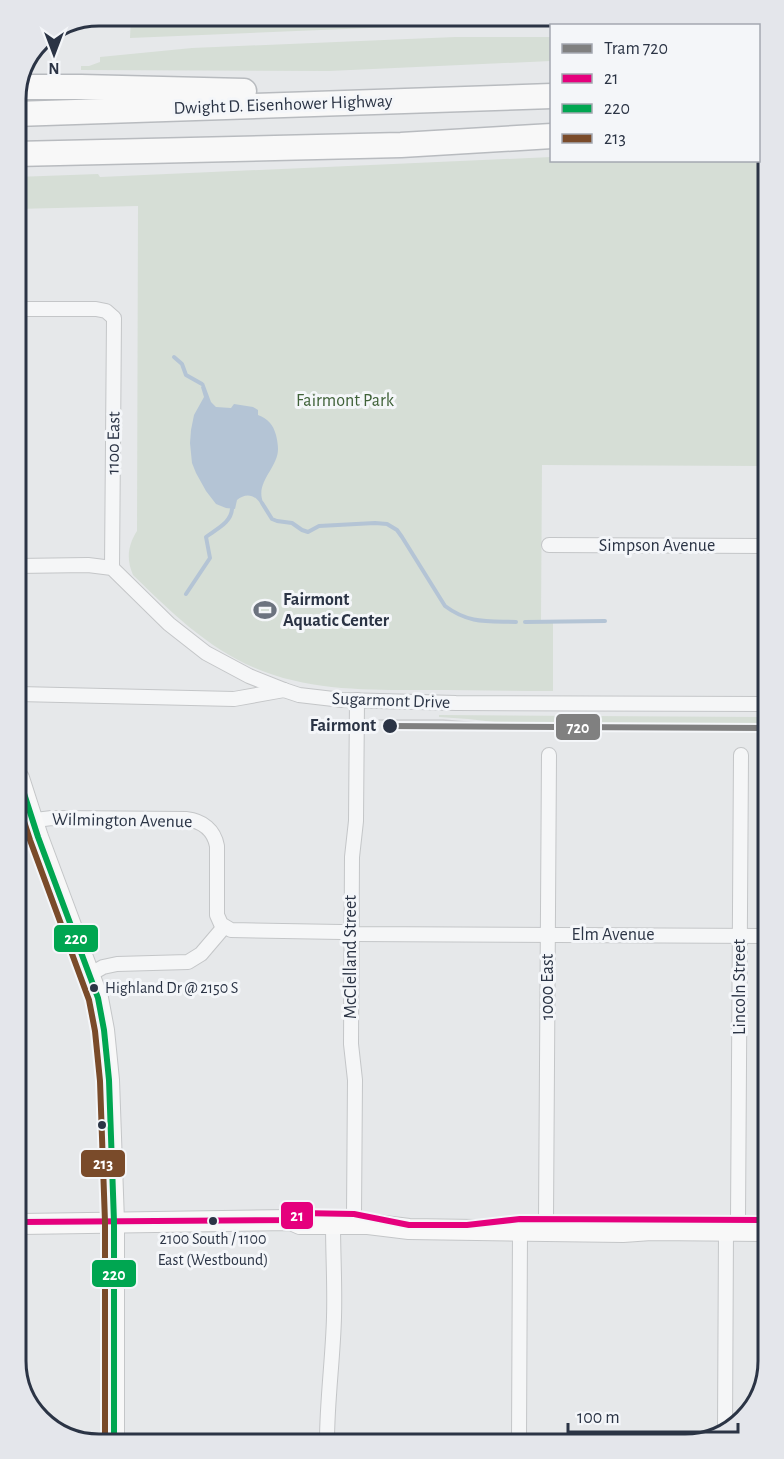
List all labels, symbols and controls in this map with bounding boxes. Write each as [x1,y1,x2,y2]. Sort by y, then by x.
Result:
north arrow [24,24,84,84]
legend [550,24,760,162]
text: Tram 720 [604,40,668,58]
text: N [48,60,60,76]
text: 21 [604,70,618,88]
street label: Dwight D. Eisenhower Highway [173,92,393,118]
text: 220 [604,100,630,118]
text: 213 [604,130,626,148]
park label: Fairmont Park [296,392,395,410]
street label: 1100 East [104,411,124,475]
street label: Simpson Avenue [599,537,715,555]
place label: Fairmont Aquatic Center [283,591,390,630]
sports icon: Fairmont Aquatic Center [252,597,278,623]
street label: Sugarmont Drive [331,690,451,712]
line badge: 720 [555,713,601,741]
place label: Fairmont [310,717,376,735]
marker: Fairmont [381,717,399,735]
text: 720 [567,720,589,736]
street label: Wilmington Avenue [52,811,192,831]
street label: McClelland Street [342,895,360,1019]
line badge: 220 [53,924,99,953]
street label: Elm Avenue [572,926,654,944]
text: 220 [64,931,88,947]
street label: Lincoln Street [731,939,749,1035]
street label: 1000 East [539,953,557,1020]
place label: Highland Dr @ 2150 S [105,980,238,996]
marker: Highland Dr @ 2150 S [88,982,100,994]
unlabelled marker [96,1119,108,1131]
line badge: 213 [80,1149,126,1178]
text: 213 [93,1156,113,1172]
line badge: 21 [280,1201,314,1230]
text: 21 [290,1208,304,1224]
marker: 2100 South / 1100 East (Westbound) [207,1215,219,1227]
place label: 2100 South / 1100 East (Westbound) [158,1231,268,1268]
line badge: 220 [91,1259,137,1288]
text: 220 [102,1267,126,1283]
scale bar [568,1396,738,1434]
text: 100 m [577,1409,620,1427]

